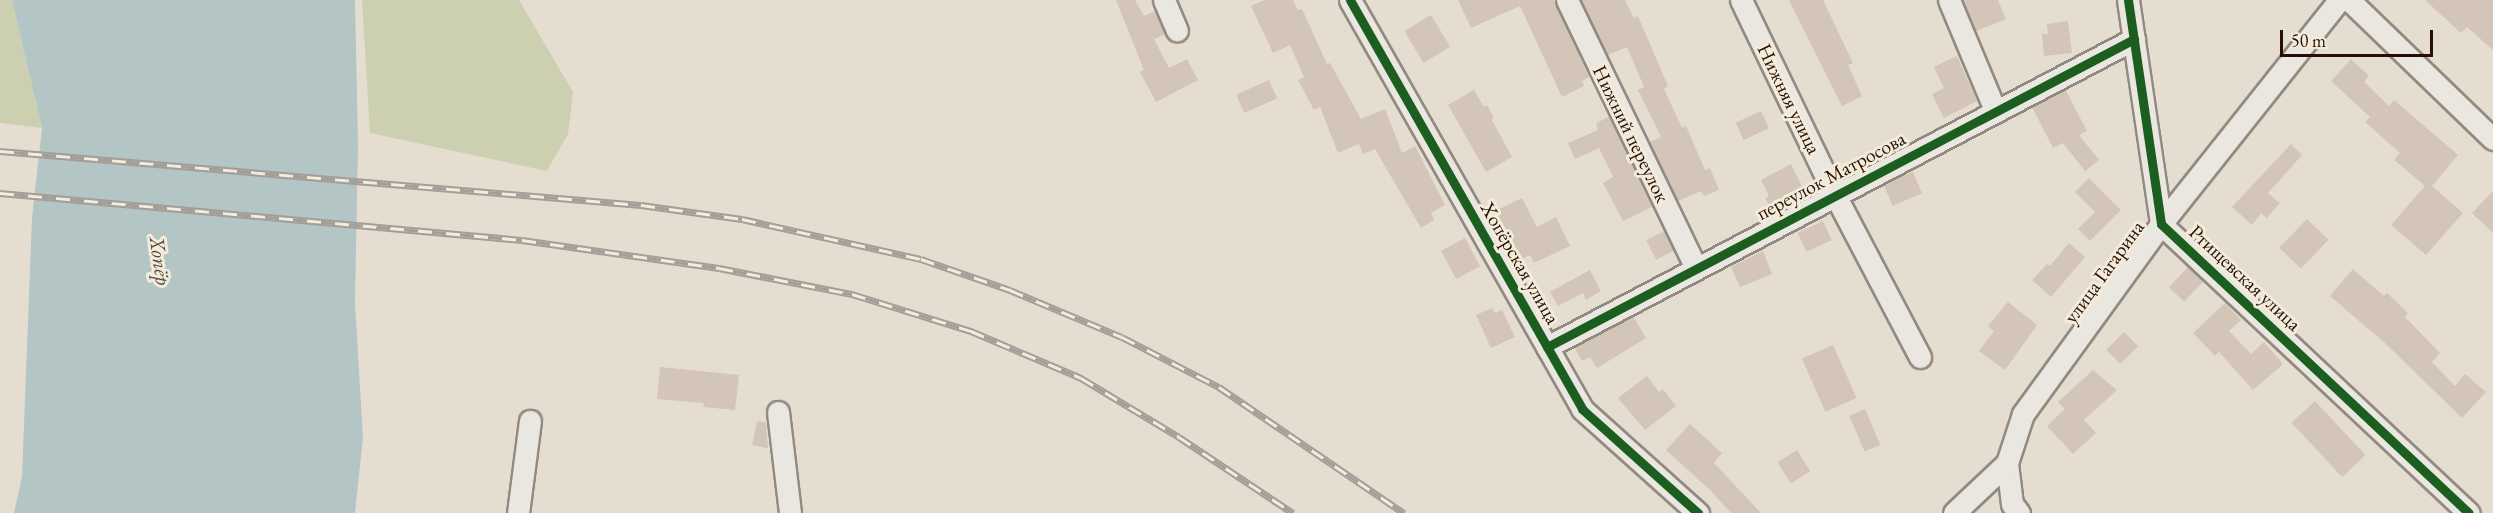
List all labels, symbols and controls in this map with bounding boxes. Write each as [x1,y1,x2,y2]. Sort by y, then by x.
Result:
scale bar [2283,18,2436,56]
text: 50 m [2291,29,2326,52]
street label: Нижняя улица [1752,40,1826,158]
street label: Нижний переулок [1587,61,1675,207]
street label: переулок Матросова [1752,127,1910,225]
street label: Хопёрская улица [1475,198,1565,328]
street label: улица Гагарина [2059,216,2149,328]
street label: Ртищевская улица [2184,220,2306,336]
water label: Хопёр [144,235,176,287]

